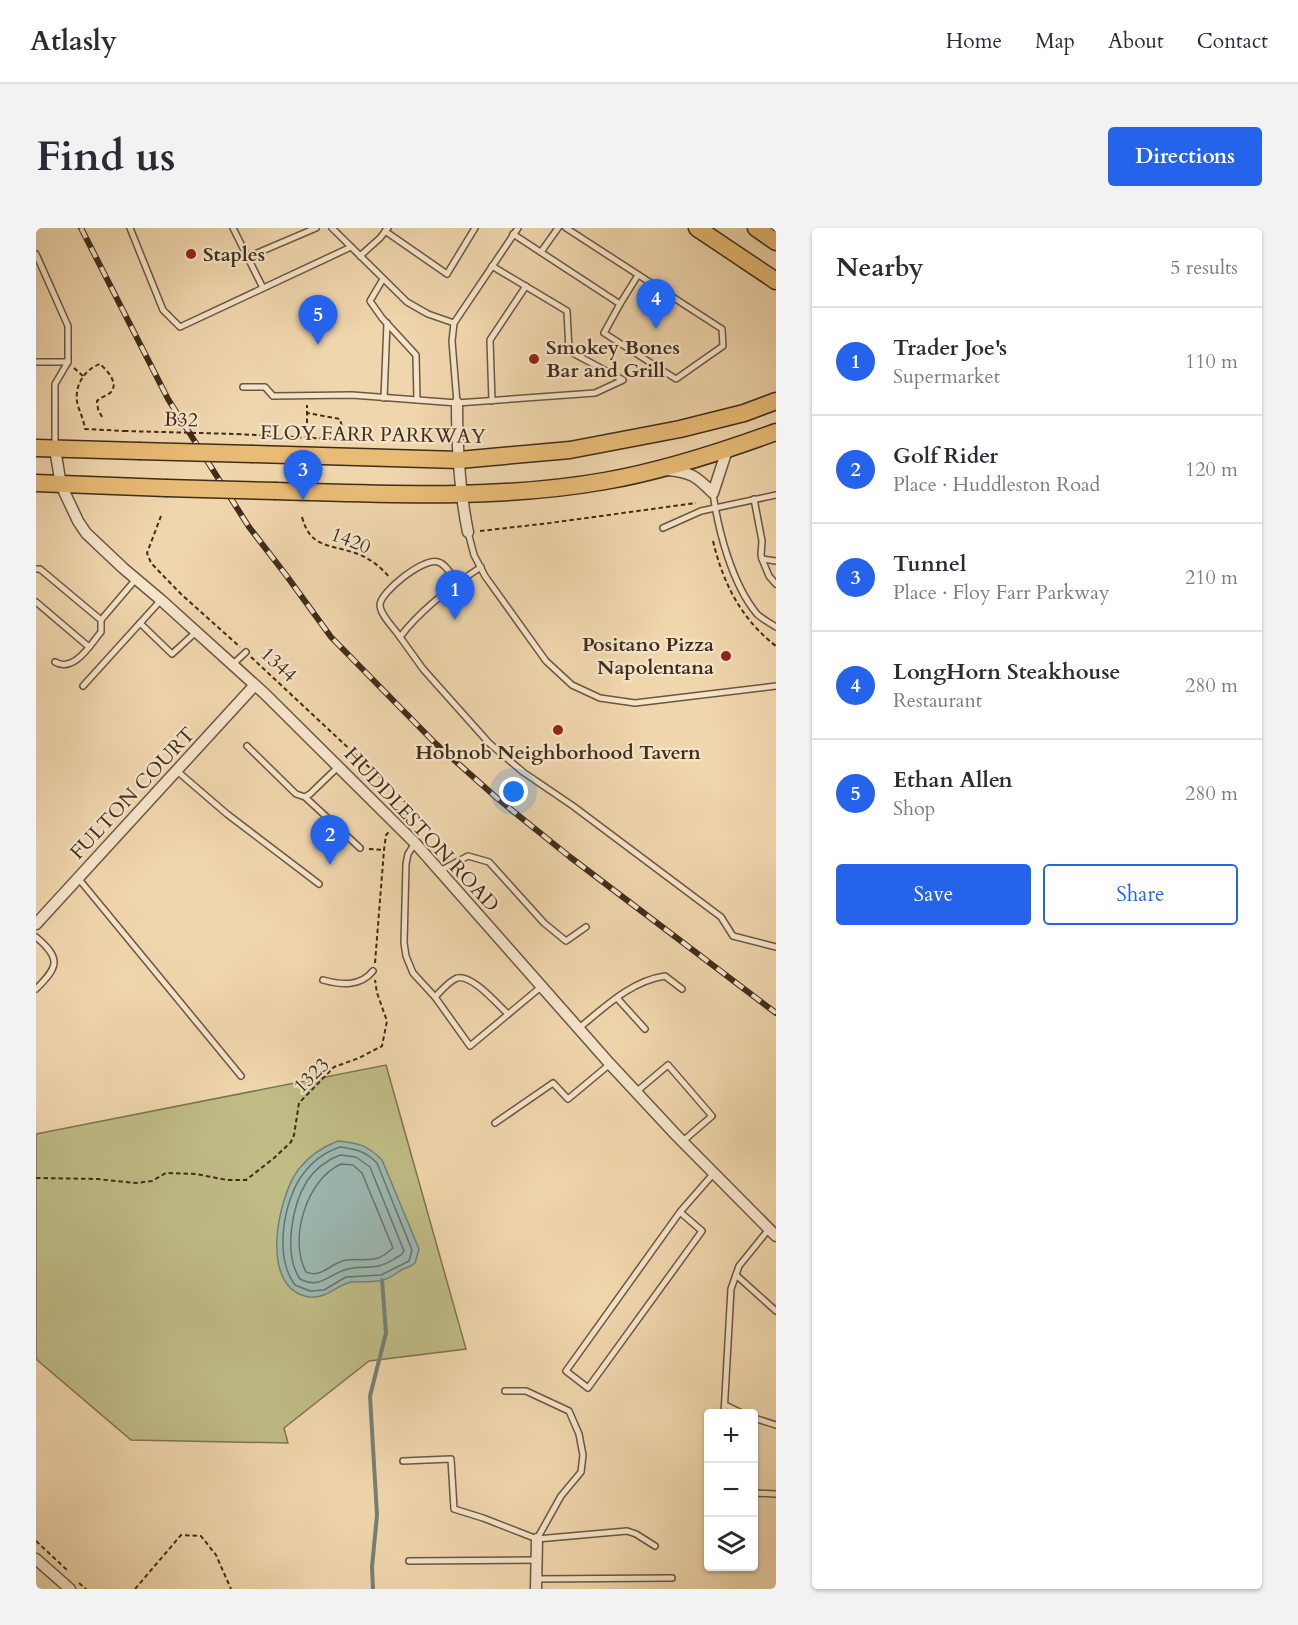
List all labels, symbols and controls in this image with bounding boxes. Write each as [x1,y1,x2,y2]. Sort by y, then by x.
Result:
text: Atlasly [30,22,117,60]
text: Home [946,27,1002,56]
text: Map [1035,27,1075,56]
text: About [1108,27,1164,56]
text: Contact [1197,27,1268,56]
button: Directions [1108,127,1262,186]
text: Find us [36,128,176,185]
place label: Staples [203,241,265,268]
marker: Staples [184,247,198,261]
text: Nearby [836,250,924,285]
text: 5 results [1170,254,1238,281]
pin: 4 [636,279,676,329]
pin: 5 [298,296,338,345]
text: Trader Joe's [893,333,1007,363]
place label: Smokey Bones Bar and Grill [546,334,680,384]
text: 1 [850,348,861,375]
text: 110 m [1185,348,1238,375]
marker: Smokey Bones Bar and Grill [527,352,541,366]
text: Supermarket [893,363,1000,390]
street label: B32 [163,405,198,434]
street label: FLOY FARR PARKWAY [260,419,486,450]
text: Golf Rider [893,441,998,471]
pin: 3 [284,450,322,500]
text: 2 [850,456,861,483]
text: 120 m [1185,456,1238,483]
text: Place · Huddleston Road [893,471,1100,498]
street label: 1420 [327,521,375,560]
text: Tunnel [893,549,966,579]
text: 3 [850,564,861,591]
text: 210 m [1185,564,1238,591]
pin: 1 [436,570,474,620]
text: Place · Floy Farr Parkway [893,579,1110,606]
place label: Positano Pizza Napolentana [582,631,714,681]
street label: 1344 [254,641,303,688]
marker: Positano Pizza Napolentana [719,649,733,663]
text: LongHorn Steakhouse [893,657,1120,687]
text: 4 [850,672,861,699]
text: 280 m [1185,672,1238,699]
text: Restaurant [893,687,982,714]
street label: FULTON COURT [64,721,201,865]
marker: Hobnob Neighborhood Tavern [551,723,565,737]
place label: Hobnob Neighborhood Tavern [415,739,701,766]
street label: HUDDLESTON ROAD [338,741,505,918]
text: Ethan Allen [893,765,1013,795]
your location [499,777,528,806]
text: 5 [850,780,861,807]
text: 280 m [1185,780,1238,807]
text: Shop [893,795,935,822]
pin: 2 [310,816,350,865]
button: Save [836,864,1031,925]
button: Share [1043,864,1238,925]
street label: 1323 [287,1051,335,1099]
map controls [704,1409,758,1571]
button: + [704,1409,758,1463]
button: − [704,1463,758,1517]
button: layers [704,1517,758,1571]

